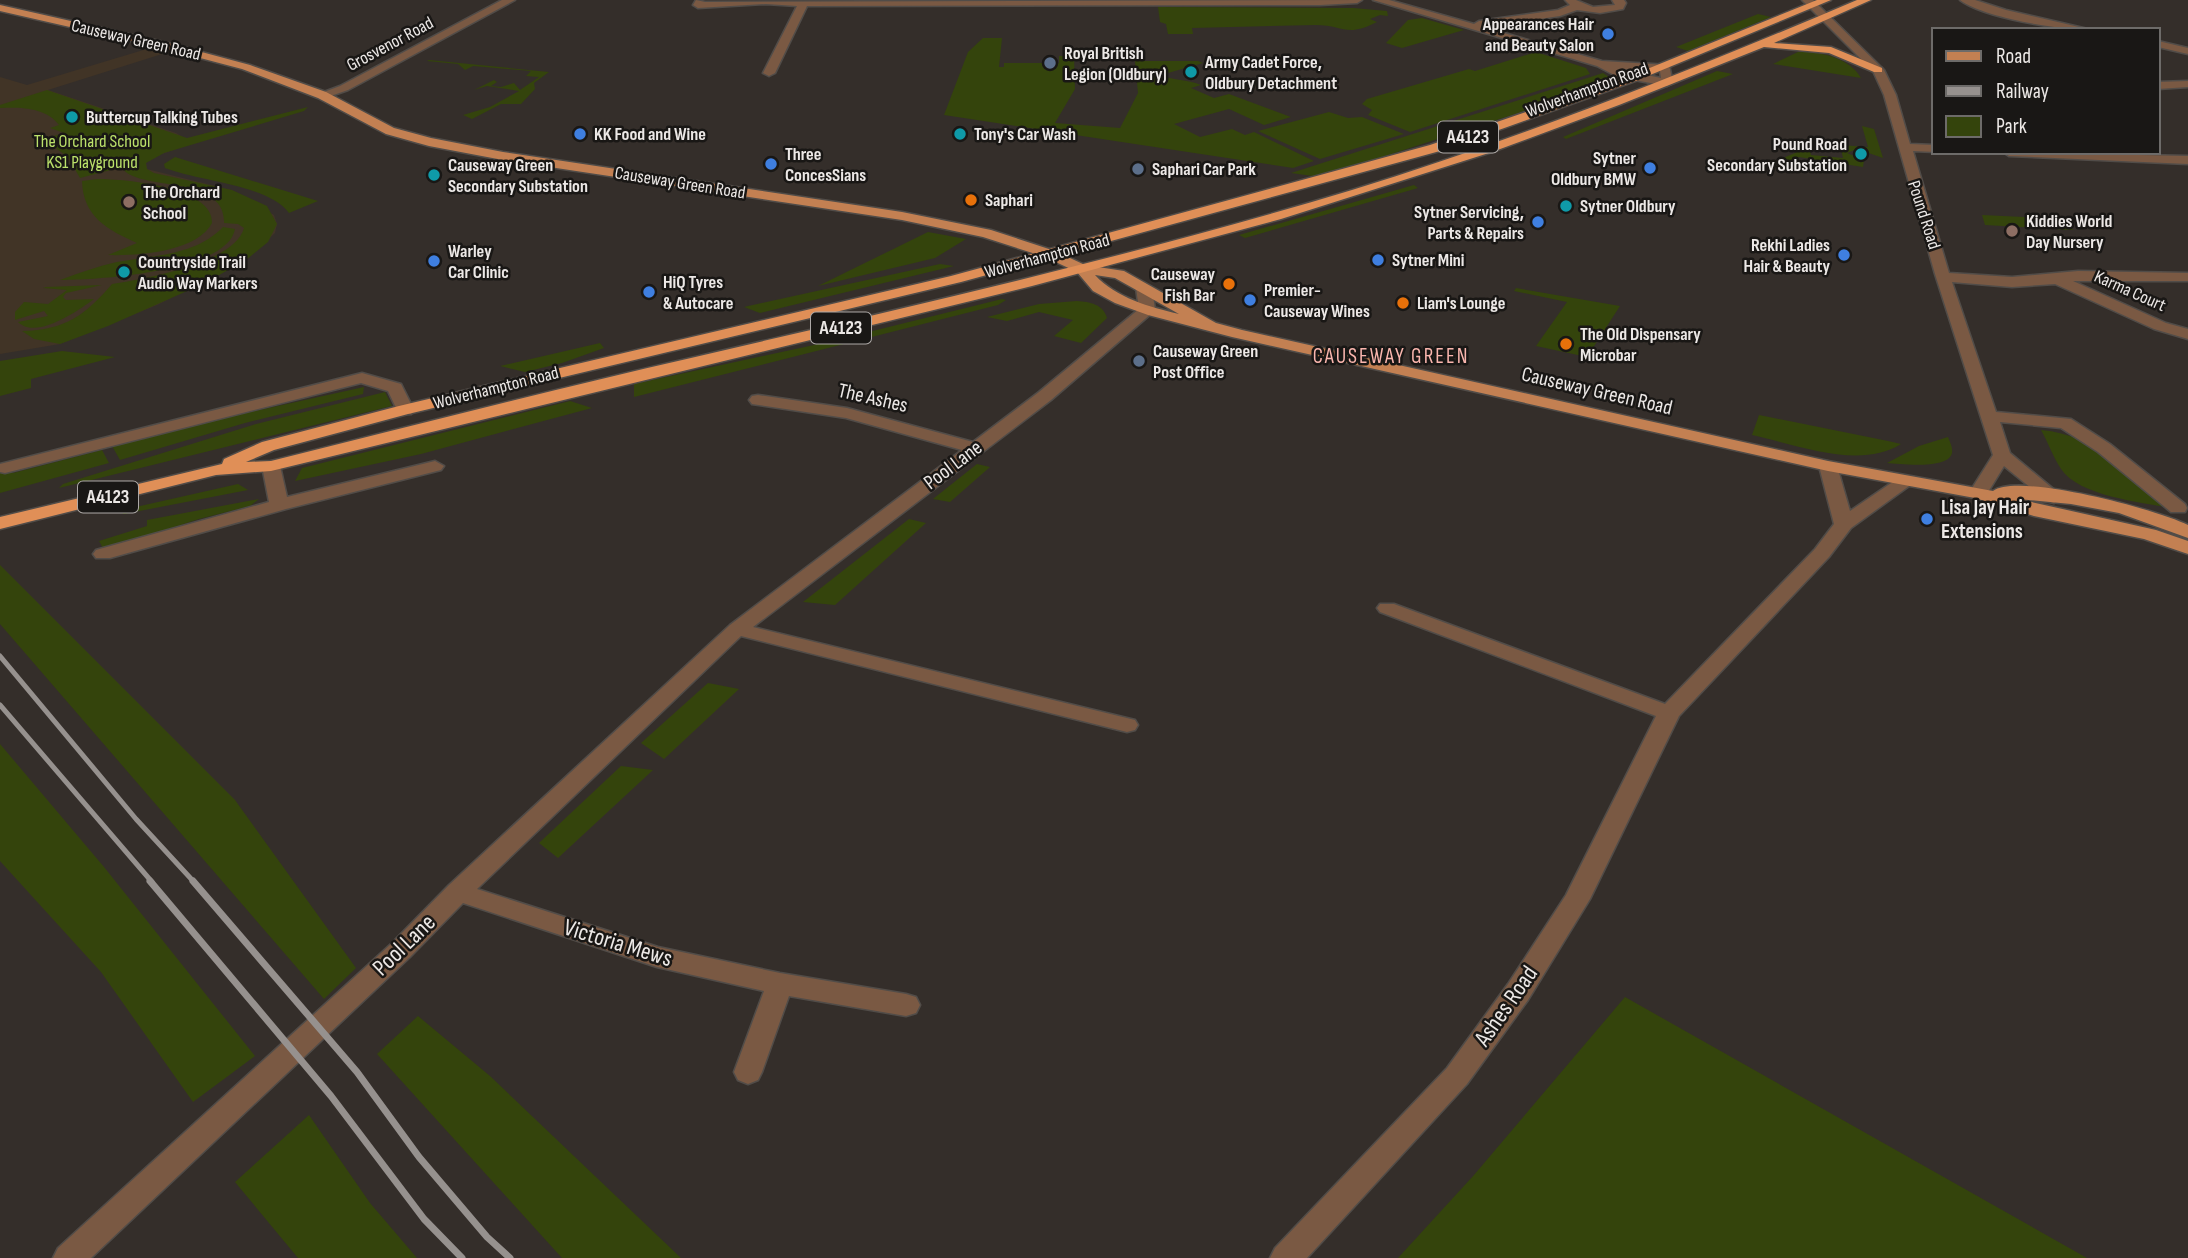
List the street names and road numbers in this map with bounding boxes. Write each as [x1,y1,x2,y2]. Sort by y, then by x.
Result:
street label: Grosvenor Road [343,12,437,76]
street label: Causeway Green Road [69,15,203,65]
street label: Wolverhampton Road [1523,58,1651,122]
road number: A4123 [1438,122,1498,153]
street label: Causeway Green Road [613,162,747,204]
street label: Pound Road [1903,178,1945,252]
street label: Wolverhampton Road [982,229,1112,283]
street label: Karma Court [2091,266,2169,316]
road number: A4123 [811,312,871,344]
street label: Wolverhampton Road [431,362,561,414]
street label: Causeway Green Road [1519,362,1675,420]
street label: The Ashes [836,378,910,418]
street label: Pool Lane [919,435,987,495]
road number: A4123 [78,482,138,512]
street label: Pool Lane [366,908,442,982]
street label: Victoria Mews [560,913,676,973]
street label: Ashes Road [1467,960,1544,1053]

